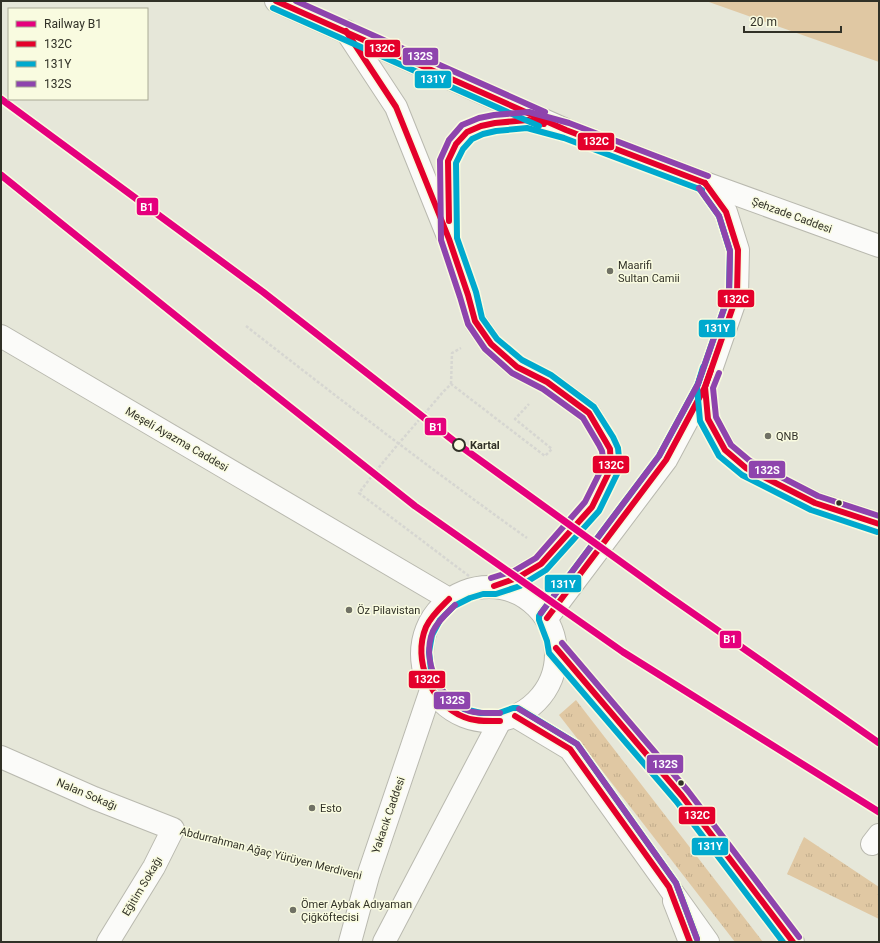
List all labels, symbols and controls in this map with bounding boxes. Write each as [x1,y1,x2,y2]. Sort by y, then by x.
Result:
legend [8,8,148,100]
scale bar [744,8,841,34]
text: 20 m [750,15,777,29]
text: Railway B1 [44,17,102,31]
text: 132C [44,37,72,51]
line badge: 132C [364,39,401,58]
text: 132C [369,42,395,55]
line badge: 132S [402,47,439,66]
text: 132S [407,50,433,63]
text: 131Y [44,57,72,71]
line badge: 131Y [414,70,452,89]
text: 131Y [420,73,446,86]
text: 132S [44,77,71,91]
line badge: 132C [577,132,615,151]
text: 132C [583,135,609,148]
street label: Şehzade Caddesi [750,195,834,236]
line badge: B1 [136,197,159,216]
text: B1 [140,201,154,214]
place label: Maarifi Sultan Camii [618,259,680,285]
marker: Maarifi Sultan Camii [605,266,615,276]
line badge: 132C [717,289,755,308]
text: 132C [723,293,749,306]
line badge: 131Y [698,319,736,338]
text: 131Y [704,322,730,335]
street label: Meşeli Ayazma Caddesi [123,405,230,474]
line badge: B1 [424,417,447,436]
text: B1 [429,421,443,434]
place label: QNB [776,430,798,443]
marker: QNB [763,431,773,441]
marker: Kartal [452,438,466,452]
place label: Kartal [470,439,500,452]
line badge: 132C [592,455,630,474]
text: 132C [598,459,624,472]
line badge: 132S [748,460,786,479]
text: 132S [754,464,780,477]
unlabelled marker [834,498,844,508]
line badge: 131Y [544,574,582,593]
text: 131Y [550,578,576,591]
place label: Öz Pilavistan [357,604,420,617]
marker: Öz Pilavistan [344,605,354,615]
line badge: B1 [719,630,742,649]
text: B1 [723,633,737,646]
line badge: 132C [408,670,446,689]
text: 132C [414,673,440,686]
line badge: 132S [433,691,471,710]
text: 132S [439,694,465,707]
line badge: 132S [646,754,684,774]
text: 132S [652,758,678,771]
street label: Yakacık Caddesi [369,775,408,855]
street label: Nalan Sokağı [55,776,119,813]
unlabelled marker [676,778,686,788]
place label: Esto [320,802,342,815]
marker: Esto [307,803,317,813]
line badge: 132C [678,806,716,825]
text: 132C [684,809,710,822]
street label: Abdurrahman Ağaç Yürüyen Merdiveni [179,825,363,882]
line badge: 131Y [691,837,729,856]
text: 131Y [697,840,723,853]
street label: Eğitim Sokağı [120,854,165,918]
place label: Ömer Aybak Adıyaman Çiğköftecisi [301,898,412,924]
marker: Ömer Aybak Adıyaman Çiğköftecisi [288,905,298,915]

